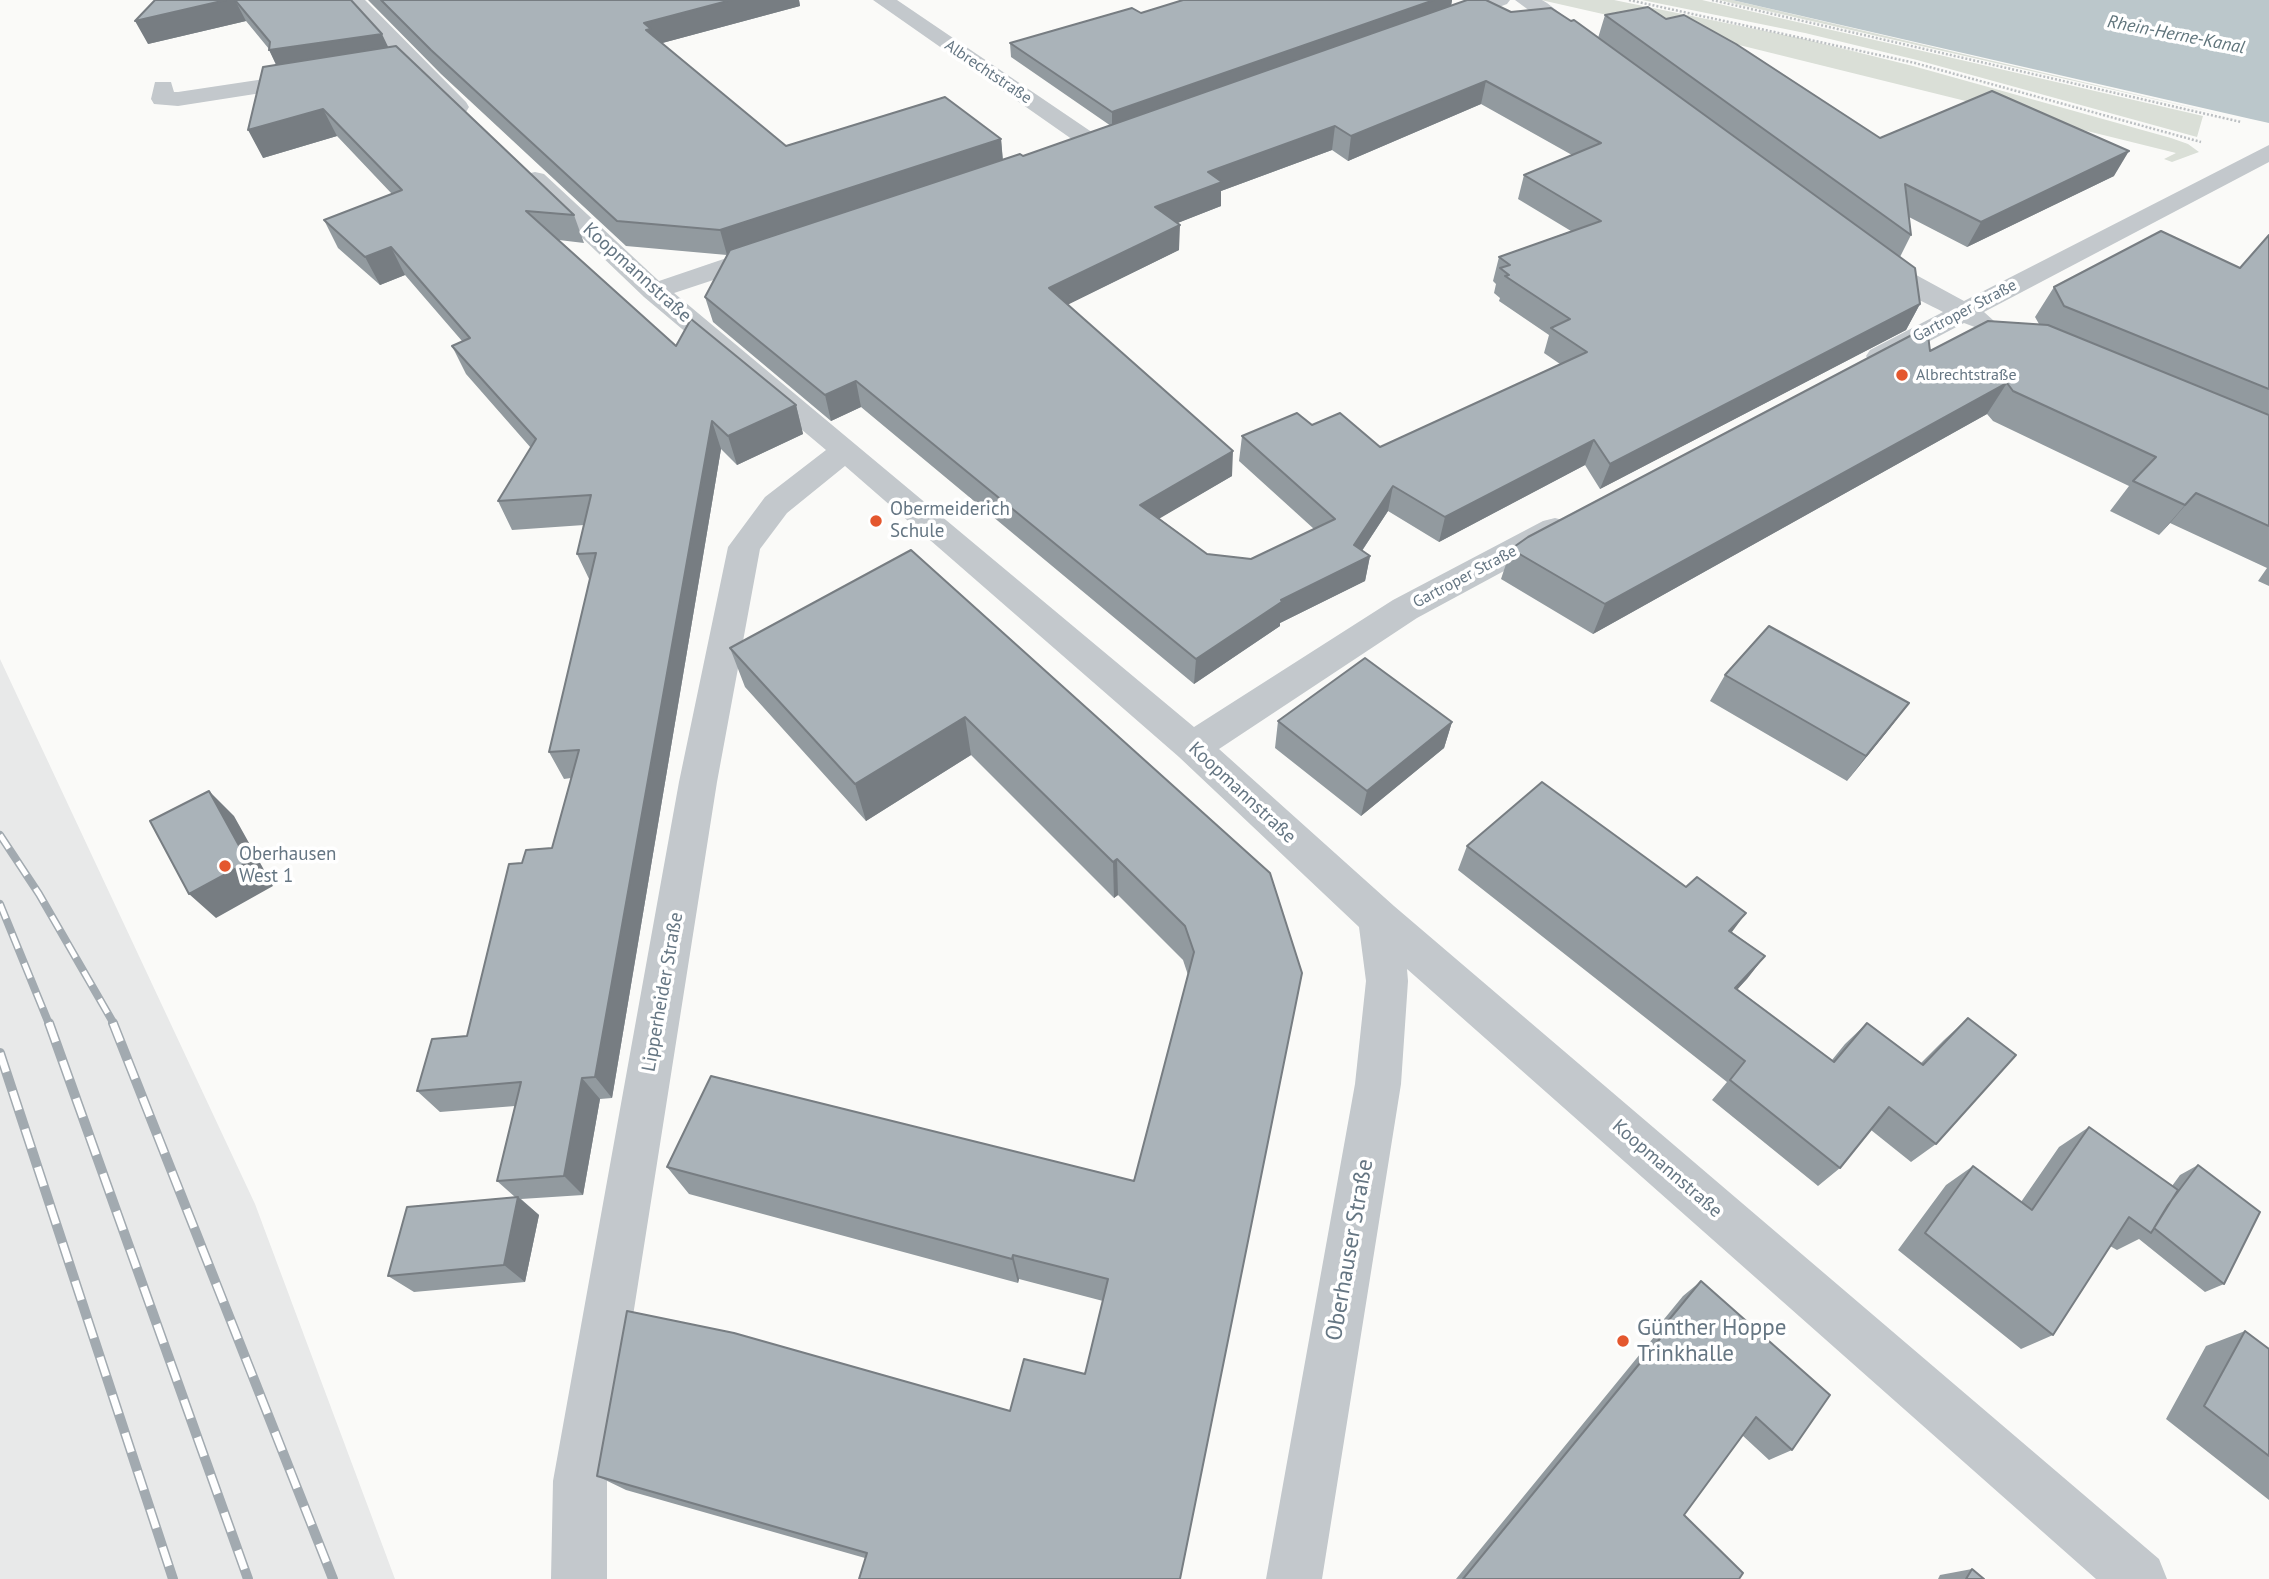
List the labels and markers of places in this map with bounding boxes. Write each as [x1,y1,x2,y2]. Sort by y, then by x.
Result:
place label: Albrechtstraße [1916,365,2017,385]
marker: Albrechtstraße [1894,367,1910,383]
place label: Obermeiderich Schule [890,499,1010,543]
marker: Obermeiderich Schule [868,513,884,529]
place label: Oberhausen West 1 [239,844,336,888]
marker: Oberhausen West 1 [217,858,233,874]
place label: Günther Hoppe Trinkhalle [1637,1314,1786,1368]
marker: Günther Hoppe Trinkhalle [1615,1333,1631,1349]

